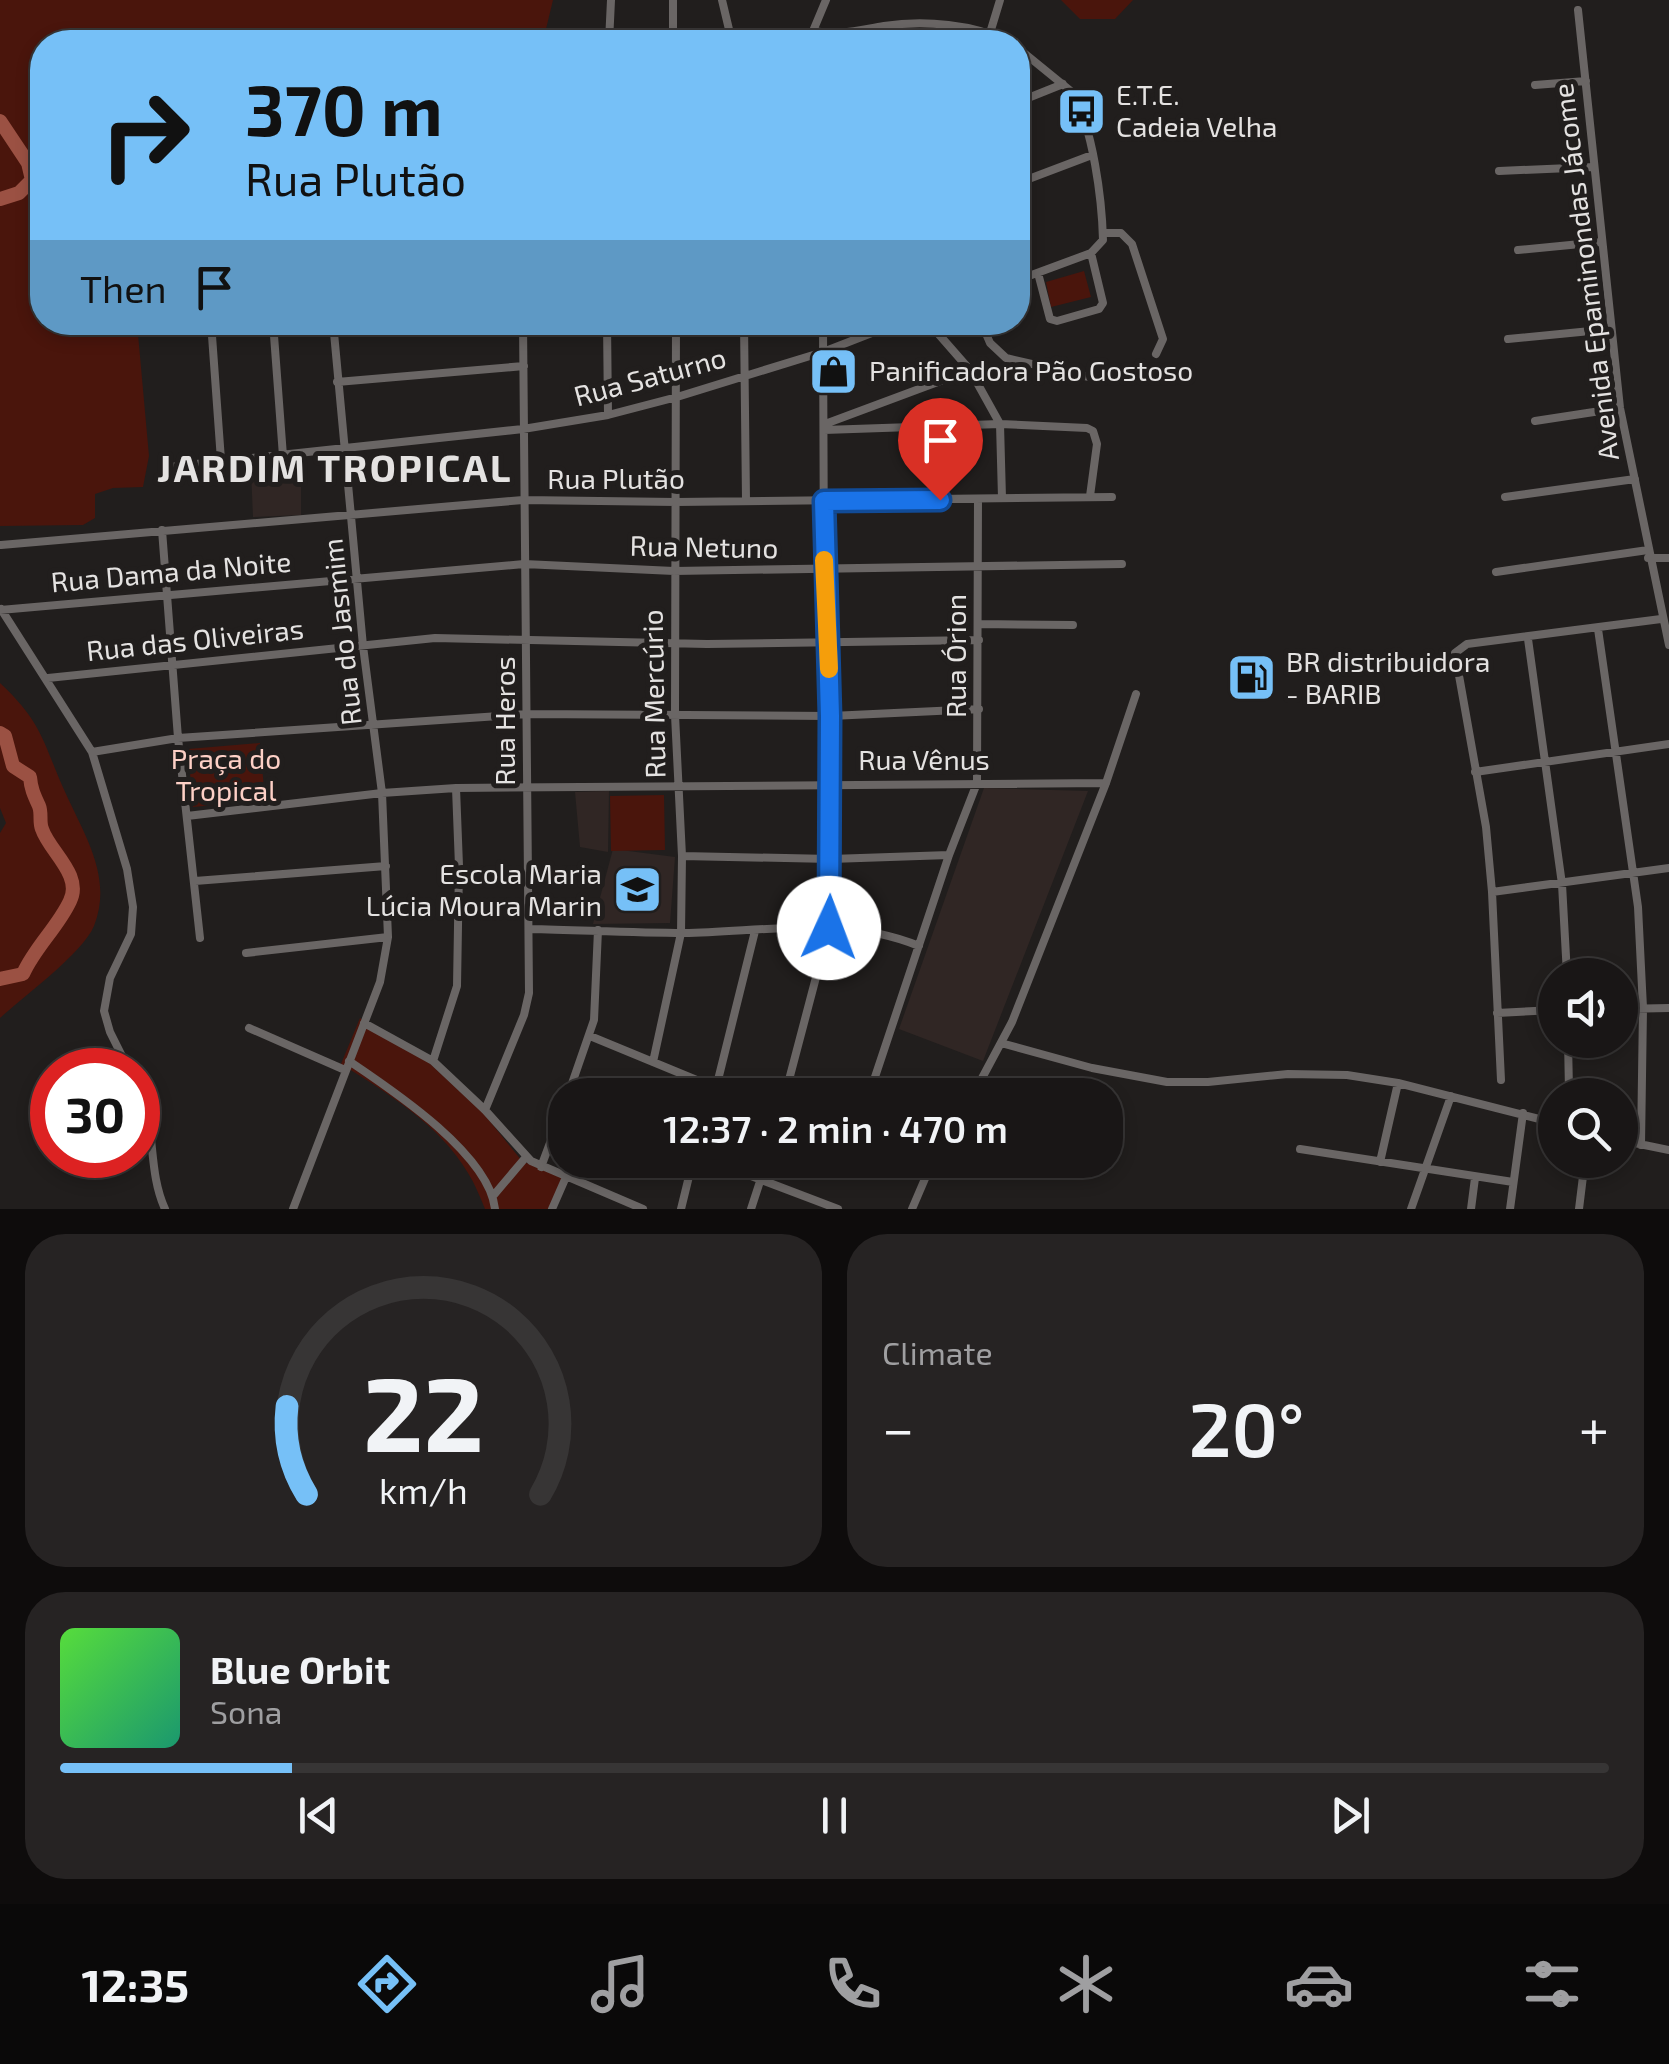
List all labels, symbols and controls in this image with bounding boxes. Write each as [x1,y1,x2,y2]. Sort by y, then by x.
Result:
text: 370 m [245,66,443,150]
icon: right [80,70,210,200]
place label: E.T.E. Cadeia Velha [1116,77,1277,143]
street label: Avenida Epaminondas Jácome [1545,82,1625,463]
bus stop icon: E.T.E. Cadeia Velha [1055,85,1107,137]
text: Rua Plutão [245,151,466,205]
icon: arrive [187,260,242,315]
text: Then [80,265,167,311]
street label: Rua Saturno [570,339,729,413]
shop icon: Panificadora Pão Gostoso [808,345,860,397]
place label: Panificadora Pão Gostoso [869,353,1193,387]
pin [898,398,983,501]
icon: arrive [913,413,968,468]
district label: JARDIM TROPICAL [157,444,513,490]
street label: Rua Plutão [547,461,685,495]
street label: Rua Netuno [629,528,779,564]
street label: Rua do Jasmim [314,537,368,727]
street label: Rua Dama da Noite [49,544,292,598]
street label: Rua Órion [938,594,972,718]
street label: Rua Mercúrio [635,609,671,779]
street label: Rua das Oliveiras [85,611,305,667]
place label: BR distribuidora - BARIB [1286,644,1490,710]
fuel station icon: BR distribuidora - BARIB [1225,652,1277,704]
street label: Rua Heros [487,656,521,786]
park label: Praça do Tropical [171,741,281,807]
street label: Rua Vênus [858,742,990,776]
place label: Escola Maria Lúcia Moura Marin [366,856,602,922]
school or university icon: Escola Maria Lúcia Moura Marin [611,864,663,916]
position arrow [777,876,881,980]
map controls [1538,958,1638,1178]
button: sound [1538,958,1638,1058]
speed limit sign: 30 [30,1048,160,1178]
button: search [1538,1078,1638,1178]
text: 12:37 · 2 min · 470 m [663,1105,1008,1151]
text: Climate [882,1333,993,1371]
text: 22 [363,1348,484,1473]
text: 20° [1189,1382,1304,1472]
text: − [882,1394,914,1460]
text: + [1579,1394,1609,1460]
text: km/h [379,1468,468,1511]
text: Blue Orbit [210,1646,390,1692]
text: Sona [210,1692,282,1730]
icon: previous [291,1788,346,1843]
icon: pause [807,1788,862,1843]
icon: next [1323,1788,1378,1843]
icon: directions [352,1949,422,2019]
icon: music [585,1949,655,2019]
icon: phone [818,1949,888,2019]
icon: climate [1051,1949,1121,2019]
icon: car [1284,1949,1354,2019]
icon: filters [1517,1949,1587,2019]
text: 12:35 [82,1957,189,2011]

